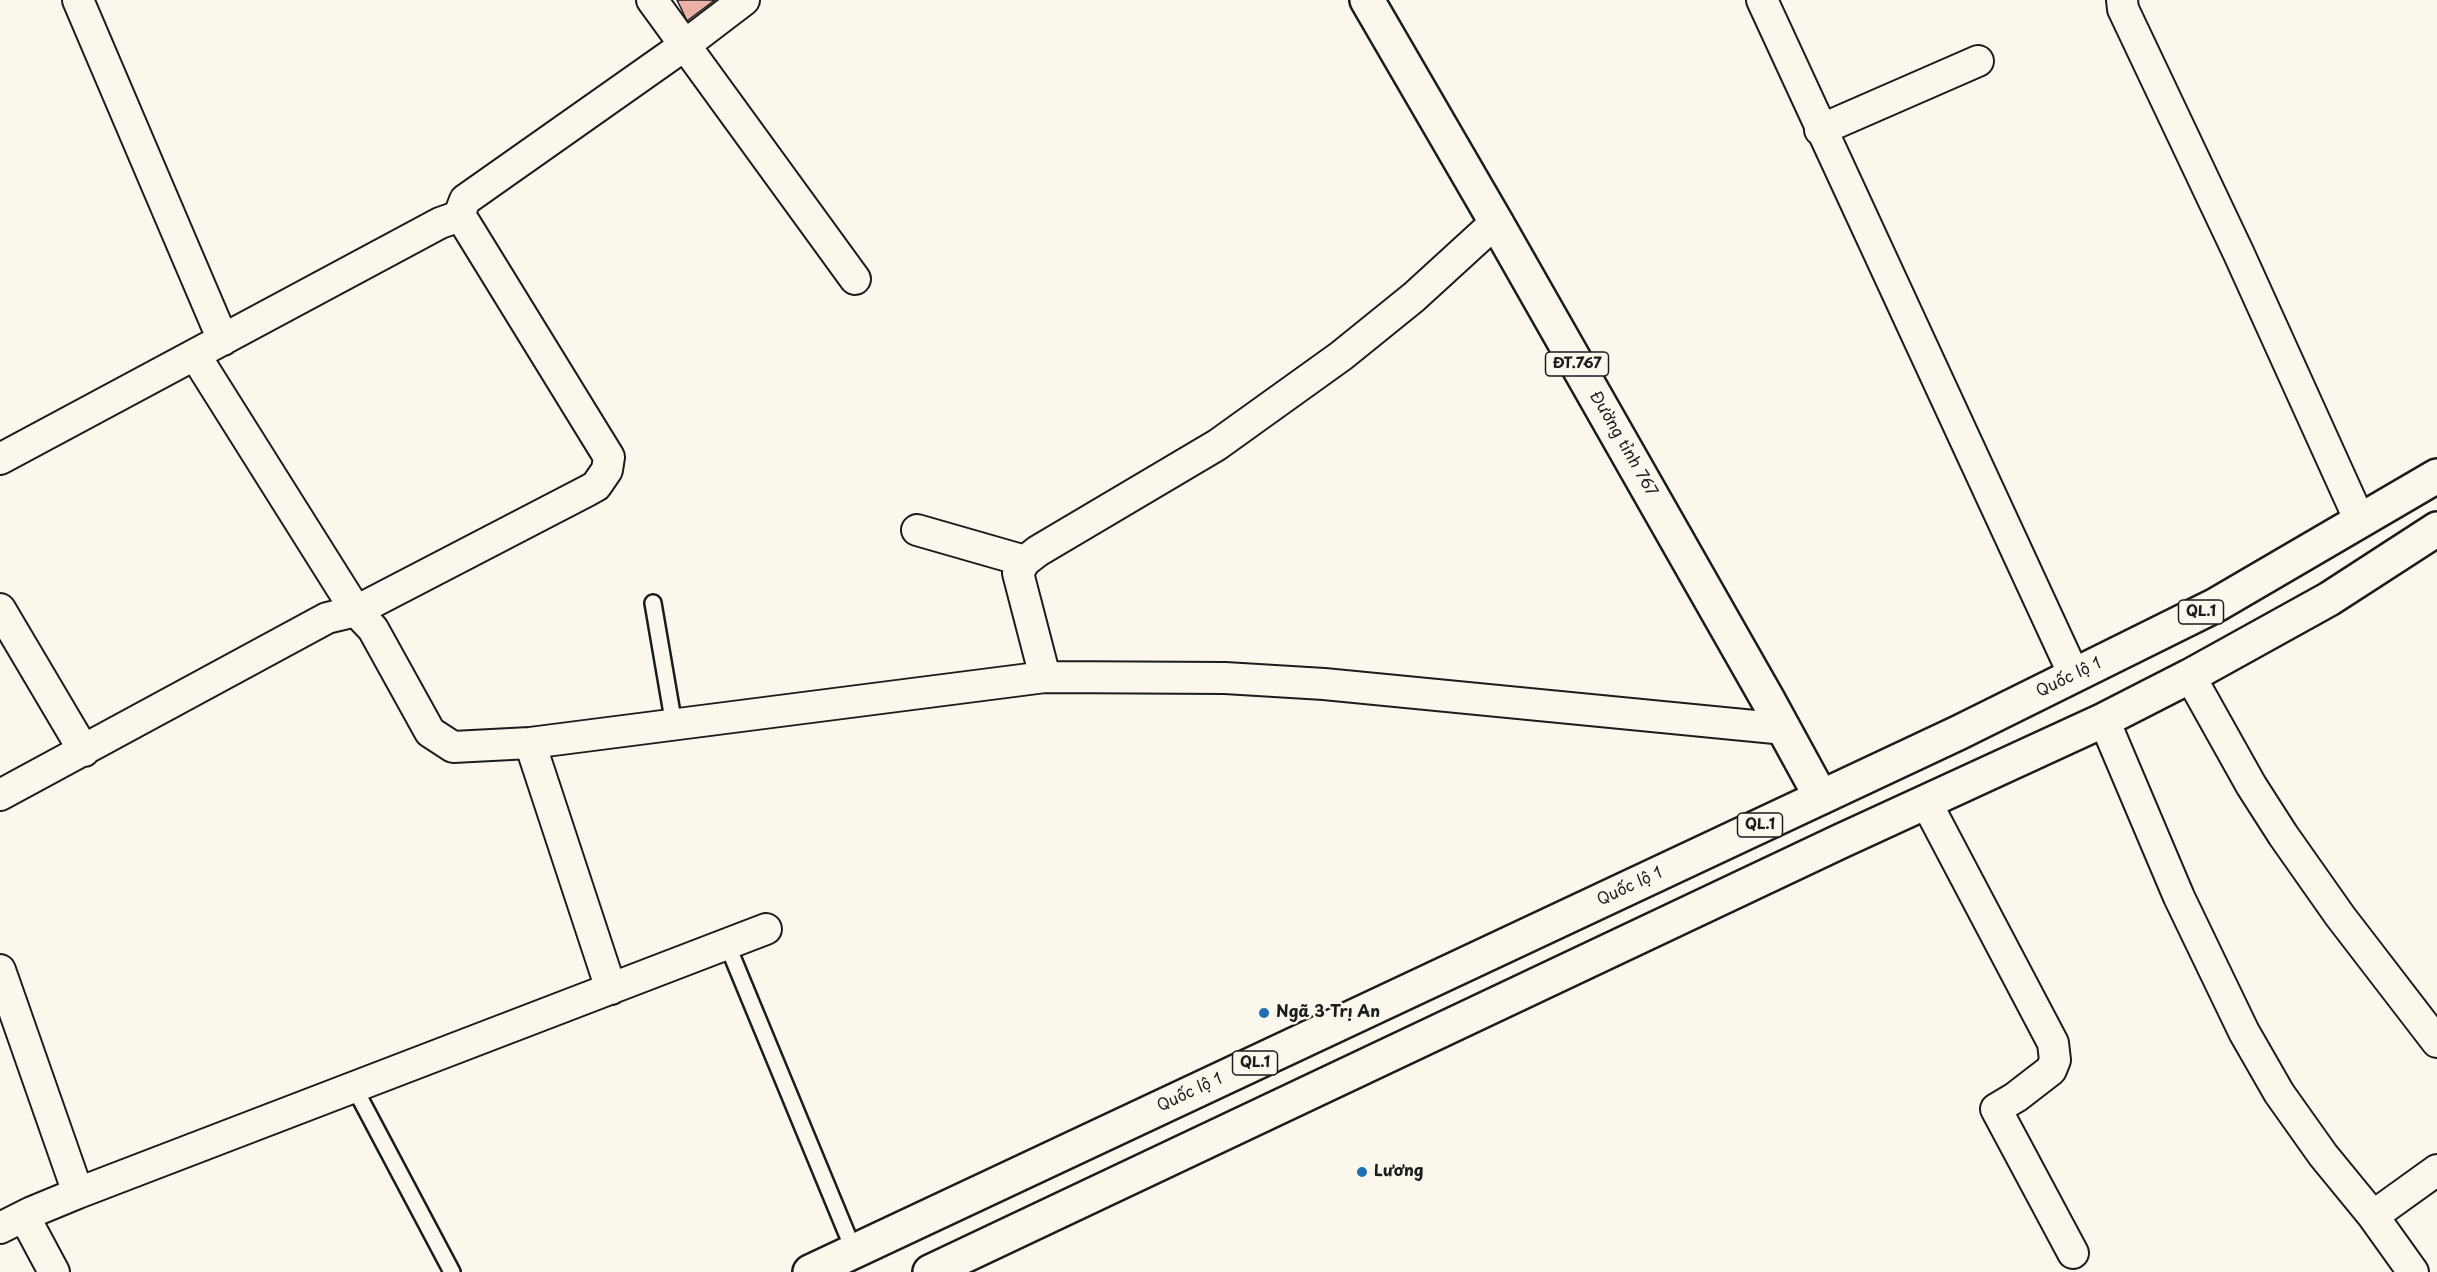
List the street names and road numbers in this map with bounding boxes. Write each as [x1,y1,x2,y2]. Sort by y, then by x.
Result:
road number: ĐT.767 [1546,352,1608,376]
street label: Đường tỉnh 767 [1585,388,1661,500]
road number: QL.1 [2178,600,2224,624]
street label: Quốc lộ 1 [2033,654,2105,702]
road number: QL.1 [1738,813,1782,837]
street label: Quốc lộ 1 [1594,864,1666,910]
road number: QL.1 [1232,1051,1278,1075]
street label: Quốc lộ 1 [1154,1070,1226,1116]

